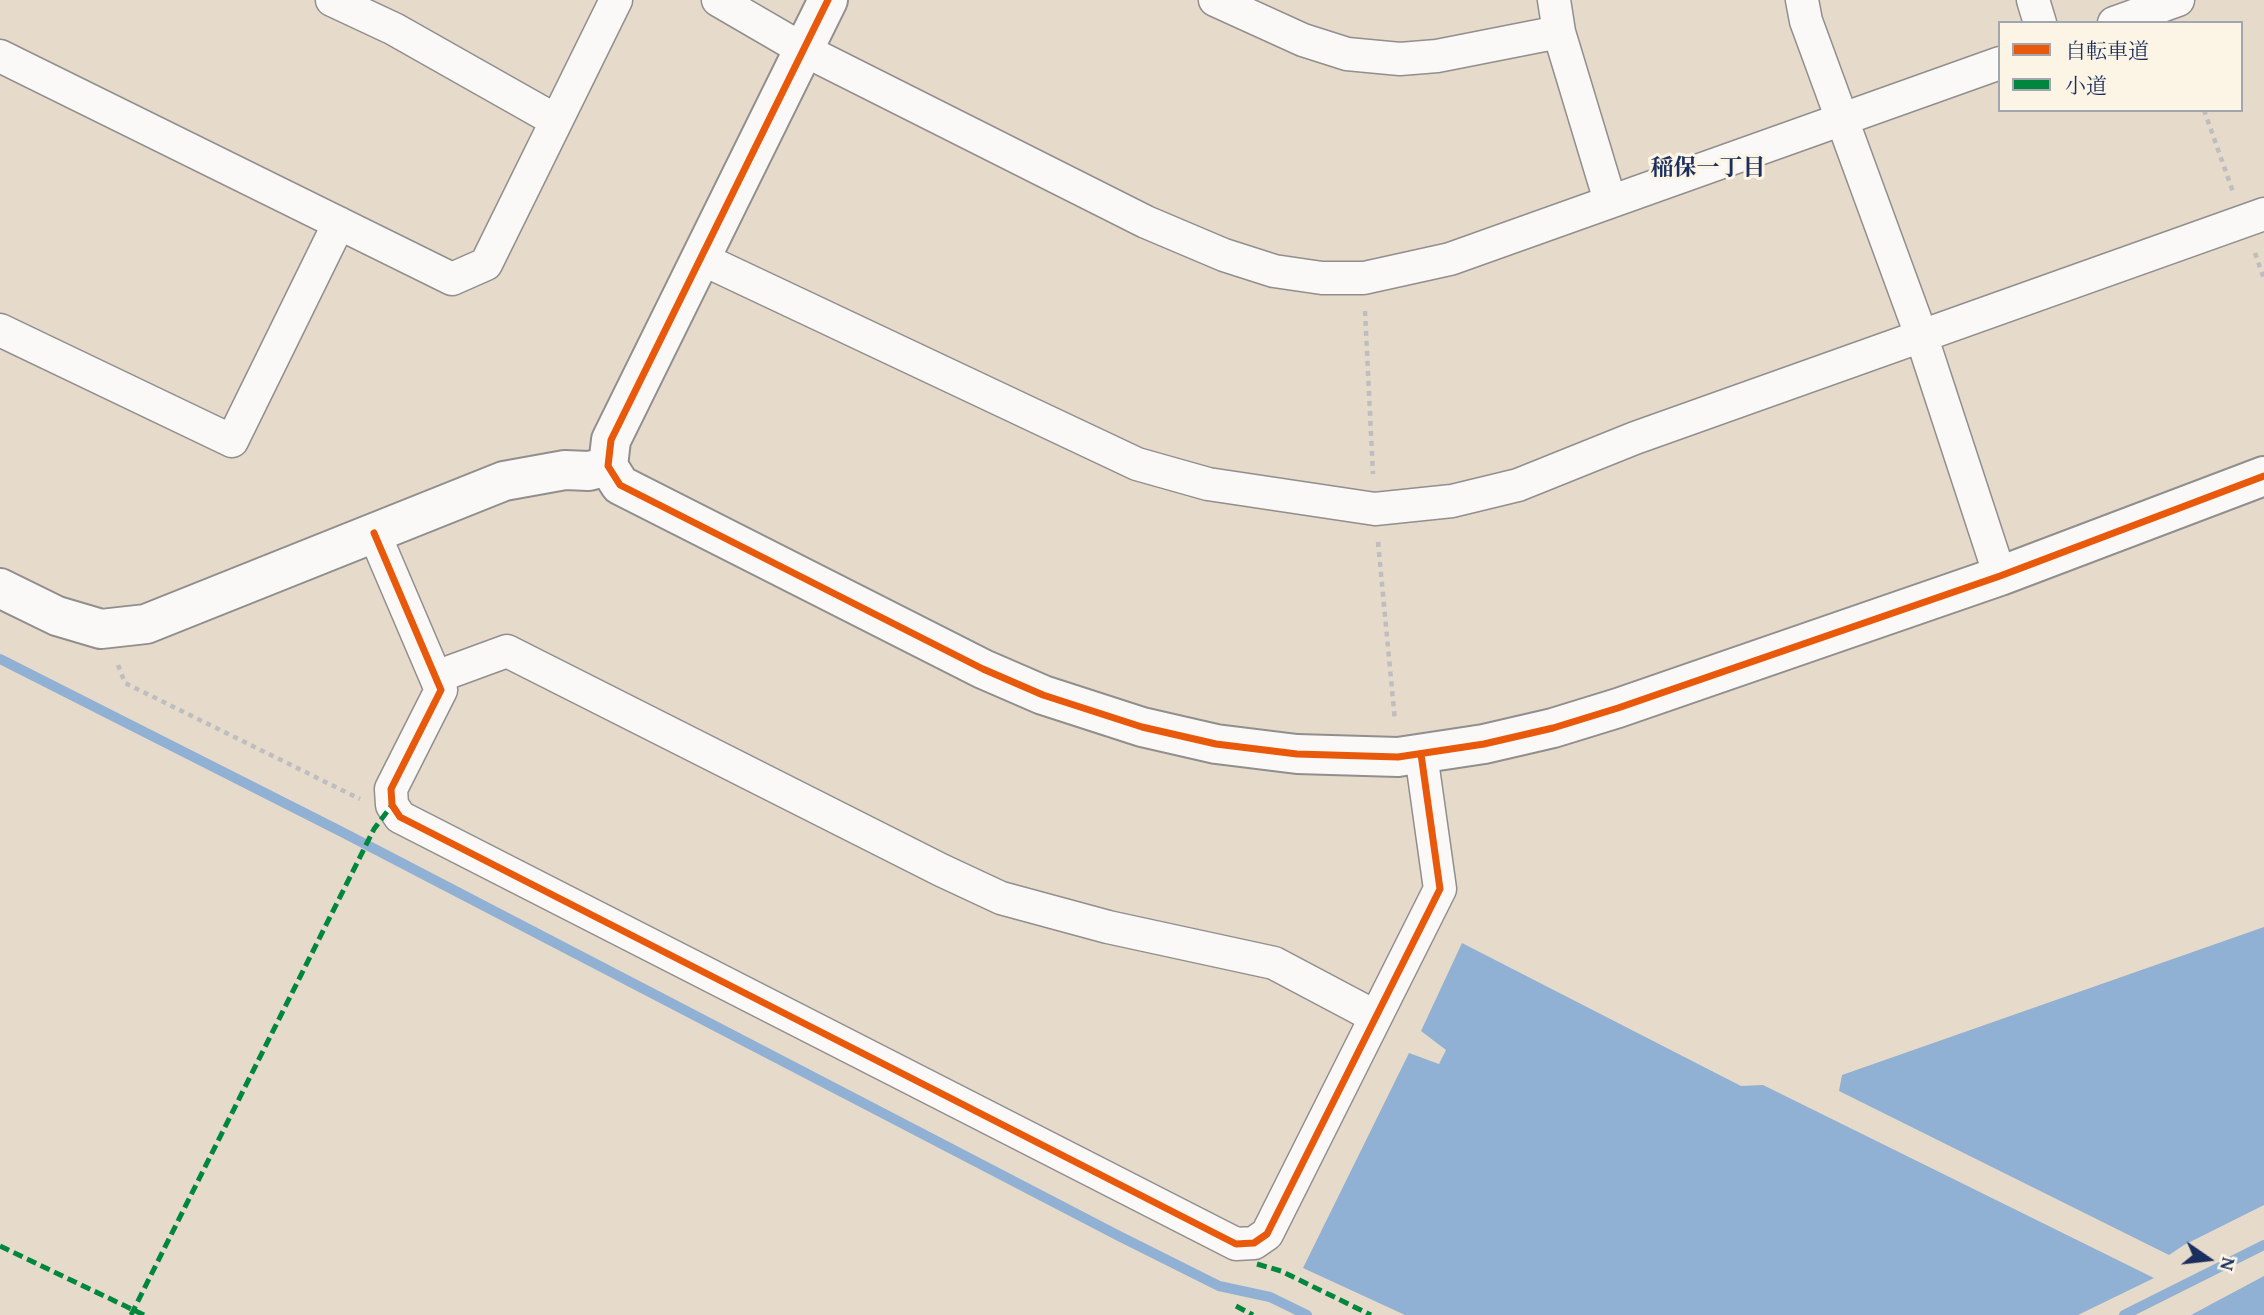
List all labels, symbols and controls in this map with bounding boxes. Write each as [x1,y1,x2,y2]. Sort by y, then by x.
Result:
legend [1998,21,2243,112]
text: 自転車道 [2065,35,2149,66]
text: 小道 [2065,70,2107,101]
district label: 稲保一丁目 [1651,155,1765,183]
north arrow [2173,1224,2243,1294]
text: N [2213,1255,2243,1274]

